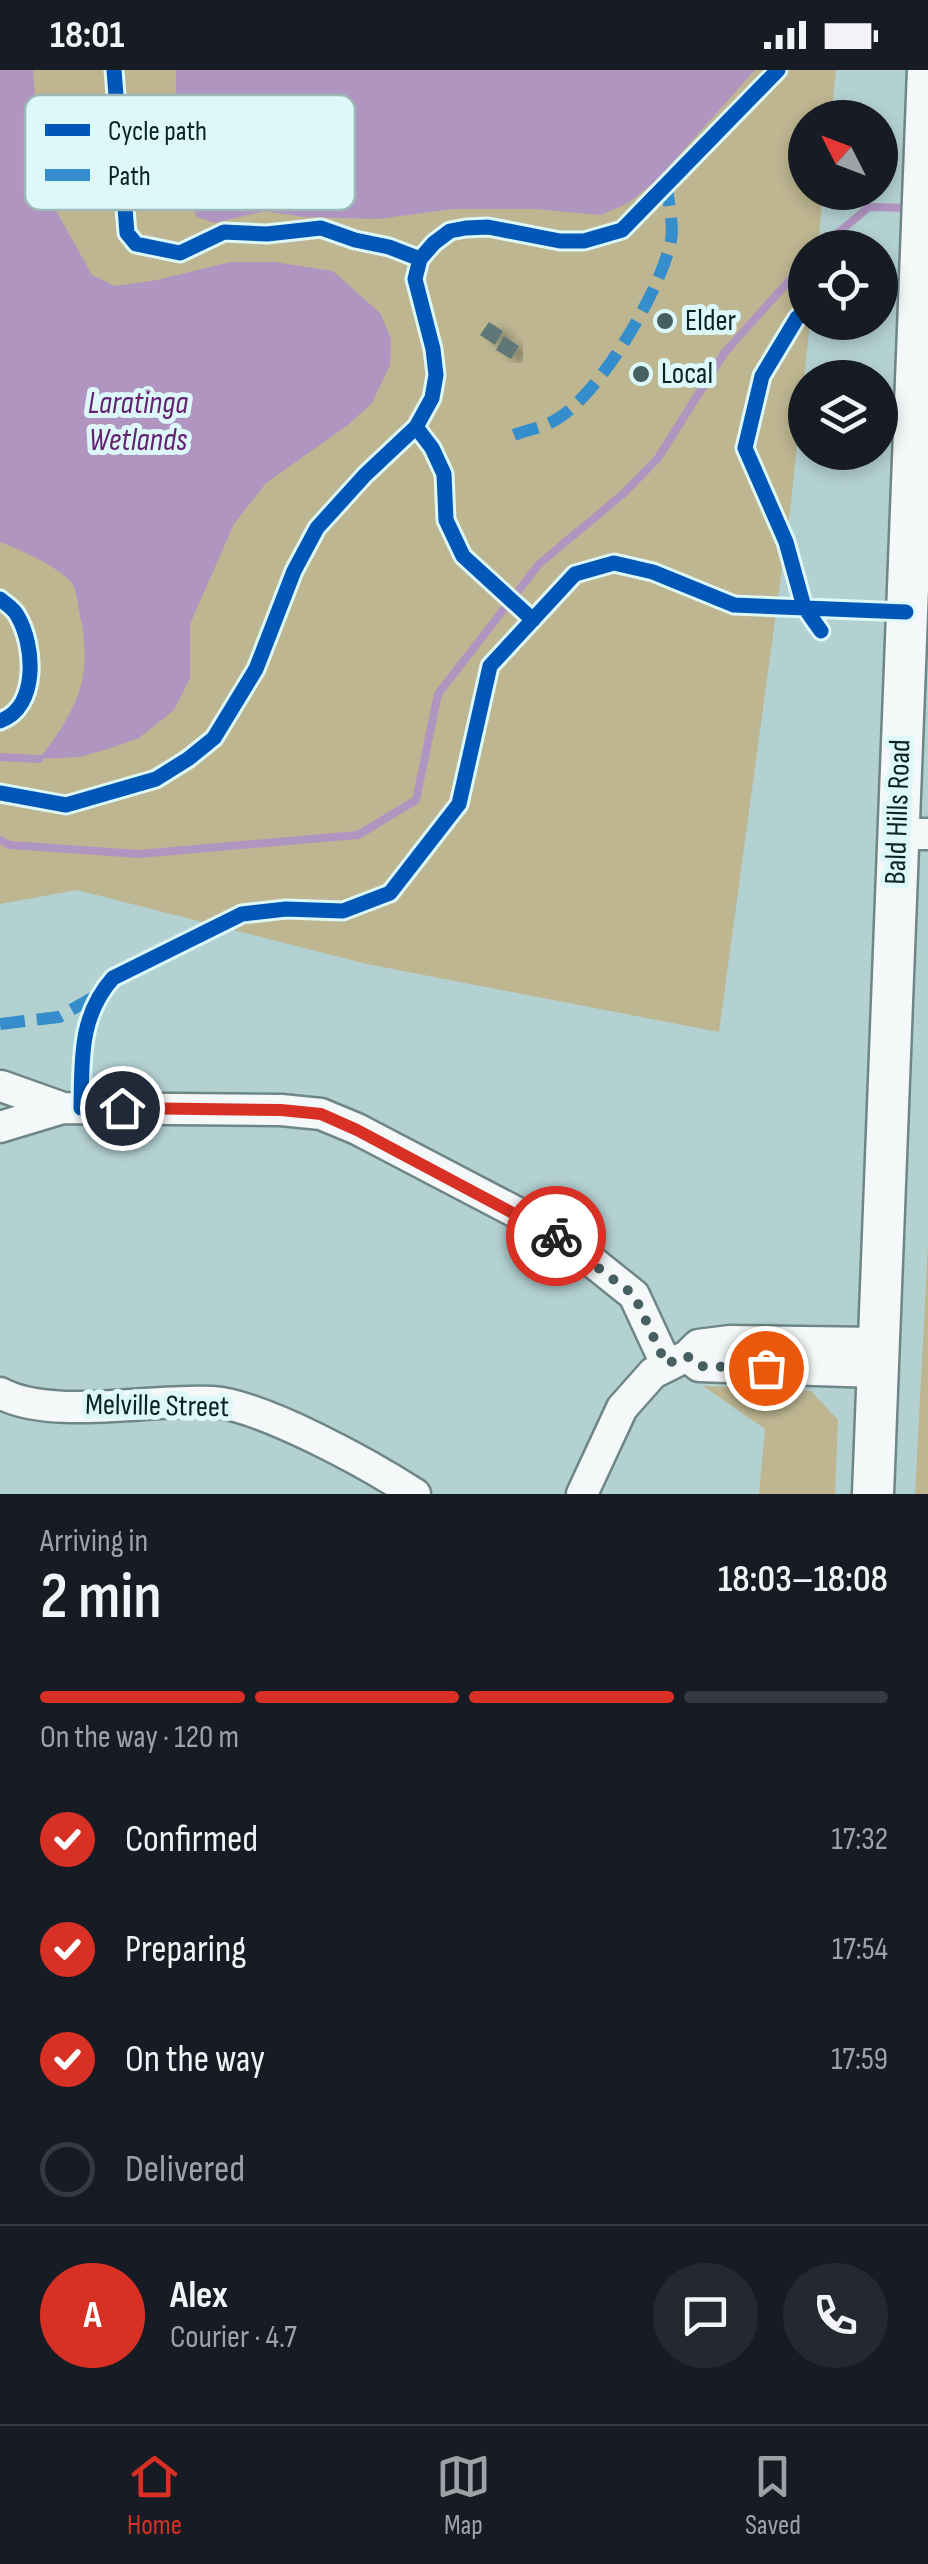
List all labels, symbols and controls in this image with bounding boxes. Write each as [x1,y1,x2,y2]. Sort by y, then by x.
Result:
text: 18:01 [50,13,124,58]
legend [25,95,355,210]
north arrow [788,100,898,210]
map controls [788,100,898,470]
text: Cycle path [108,115,207,148]
text: Path [108,160,151,193]
button: locate [788,230,898,340]
place label: Elder [685,303,737,339]
marker: Elder [654,310,676,332]
place label: Local [661,356,713,392]
button: layers [788,360,898,470]
marker: Local [630,363,652,385]
water label: Laratinga Wetlands [88,384,188,460]
street label: Bald Hills Road [877,739,919,885]
pin [80,1066,165,1151]
icon: home [95,1081,150,1136]
courier [506,1186,606,1286]
icon: bike [529,1209,584,1264]
pin [724,1326,809,1411]
icon: bag [739,1341,794,1396]
street label: Melville Street [85,1387,229,1425]
text: Arriving in [40,1522,148,1561]
text: 18:03–18:08 [718,1557,888,1602]
text: 2 min [40,1559,162,1637]
text: On the way · 120 m [40,1718,239,1757]
icon: check [40,1812,95,1867]
text: Confirmed [125,1817,258,1862]
text: 17:32 [832,1820,888,1859]
icon: check [40,1922,95,1977]
text: Preparing [125,1927,246,1972]
text: 17:54 [832,1930,888,1969]
icon: check [40,2032,95,2087]
text: On the way [125,2037,265,2082]
text: 17:59 [831,2040,888,2079]
text: Delivered [125,2147,245,2192]
button: chat [653,2263,758,2368]
button: phone [783,2263,888,2368]
text: Alex [170,2273,228,2318]
text: A [83,2293,102,2338]
text: Courier · 4.7 [170,2318,297,2357]
tab: Home [127,2449,182,2542]
tab: Map [436,2449,491,2542]
tab: Saved [745,2449,801,2542]

